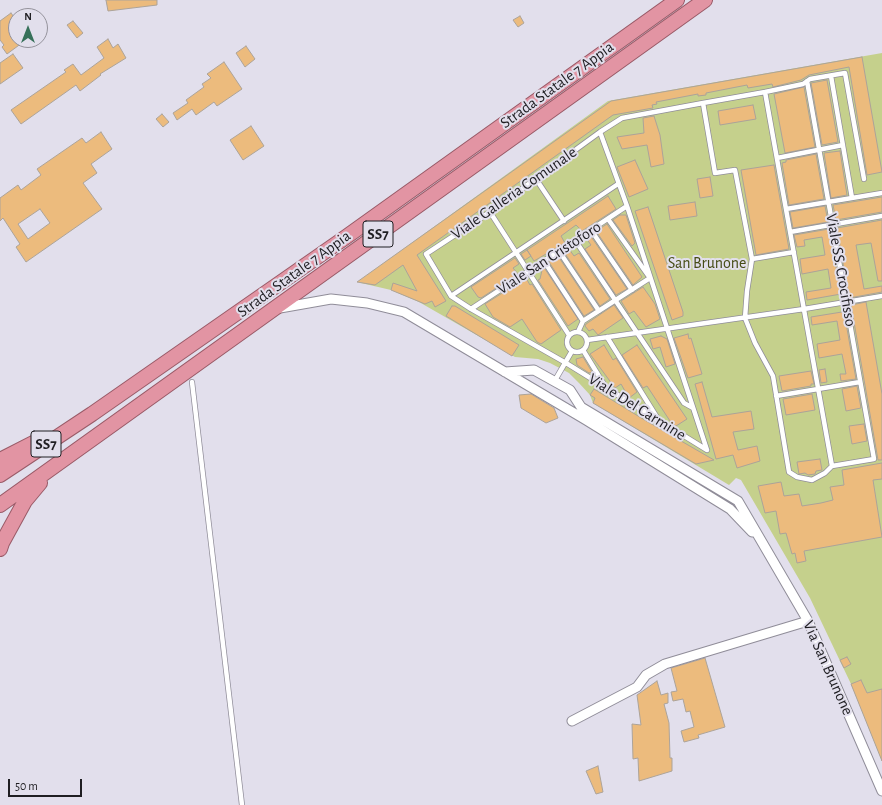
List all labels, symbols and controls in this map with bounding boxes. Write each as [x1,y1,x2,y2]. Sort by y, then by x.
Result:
north arrow [8,8,48,48]
text: N [24,11,32,22]
street label: Strada Statale 7 Appia [496,37,618,133]
street label: Viale Galleria Comunale [448,142,580,244]
street label: Viale SS. Crocifisso [822,212,860,328]
street label: Viale San Cristoforo [493,217,605,299]
road number: SS7 [363,221,393,247]
street label: Strada Statale 7 Appia [233,226,355,322]
park label: San Brunone [668,253,746,273]
street label: Viale Del Carmine [585,369,689,445]
road number: SS7 [31,431,61,457]
street label: Via San Brunone [799,618,857,718]
scale bar [10,771,84,797]
text: 50 m [15,780,38,792]

